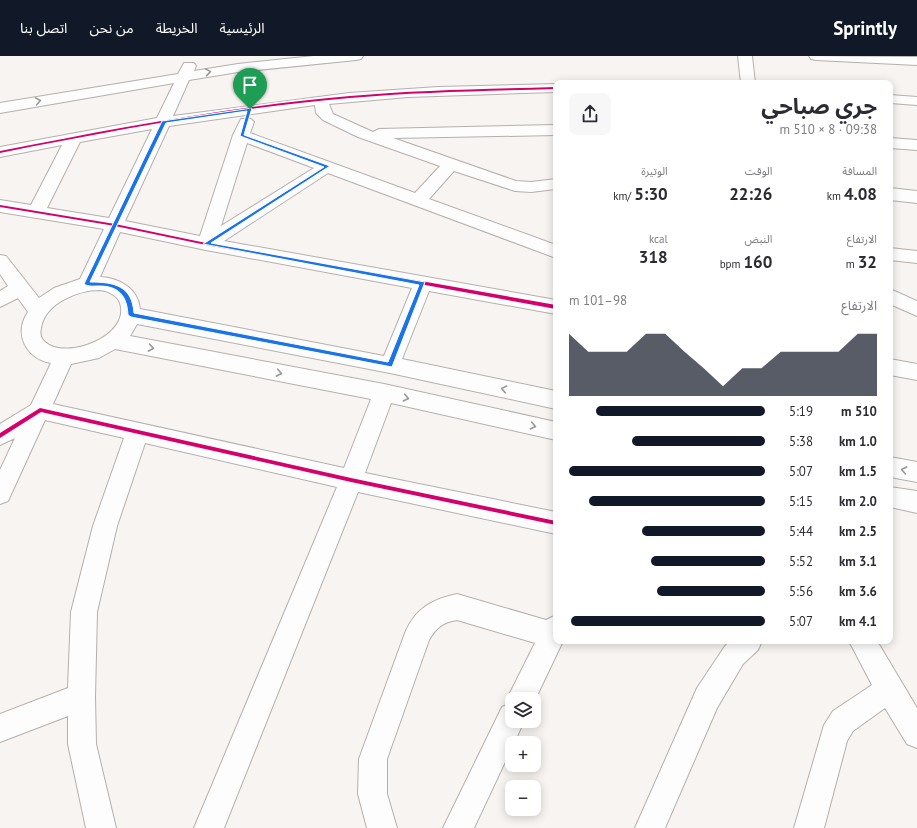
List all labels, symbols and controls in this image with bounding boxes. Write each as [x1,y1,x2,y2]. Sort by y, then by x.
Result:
text: Sprintly [833,16,897,40]
text: اتصل بنا [20,19,67,37]
text: من نحن [89,19,134,37]
text: الخريطة [156,19,198,37]
text: الرئيسية [220,19,265,37]
one-way arrow [205,68,211,77]
pin [233,68,267,109]
icon: arrive [239,74,261,96]
text: جري صباحي [761,92,877,120]
button: share [569,93,611,135]
one-way arrow [35,97,42,106]
text: 09:38 · 8 × 510 m [779,121,877,138]
text: الوتيرة [641,164,668,178]
text: الوقت [745,164,772,178]
text: المسافة [842,164,877,178]
text: 5:30 [634,183,668,205]
text: 22:26 [729,183,772,205]
text: 4.08 [844,183,877,205]
text: /km [613,189,634,203]
text: km [827,189,844,203]
text: kcal [649,232,668,246]
text: النبض [744,232,772,246]
text: الارتفاع [847,232,877,246]
text: 318 [639,246,668,268]
text: 160 [743,251,772,273]
text: 32 [858,251,877,273]
text: bpm [720,257,743,271]
text: m [846,257,858,271]
text: 98–101 m [569,292,627,309]
text: الارتفاع [841,297,877,314]
one-way arrow [148,343,154,352]
one-way arrow [276,368,282,376]
one-way arrow [501,385,507,393]
one-way arrow [403,393,409,401]
text: 5:19 [789,403,813,420]
text: 510 m [841,403,877,420]
one-way arrow [530,421,536,429]
text: 5:38 [789,433,813,450]
text: 1.0 km [839,433,877,450]
text: 5:07 [789,463,813,480]
text: 1.5 km [839,463,877,480]
one-way arrow [900,466,907,474]
text: 5:15 [789,493,813,510]
text: 2.0 km [839,493,877,510]
text: 5:44 [789,523,813,540]
text: 2.5 km [839,523,877,540]
text: 5:52 [789,553,813,570]
text: 3.1 km [839,553,877,570]
text: 5:56 [789,583,813,600]
text: 3.6 km [839,583,877,600]
text: 5:07 [789,613,813,630]
text: 4.1 km [839,613,877,630]
map controls [505,692,541,816]
button: layers [505,692,541,728]
button: + [505,736,541,772]
button: − [505,780,541,816]

